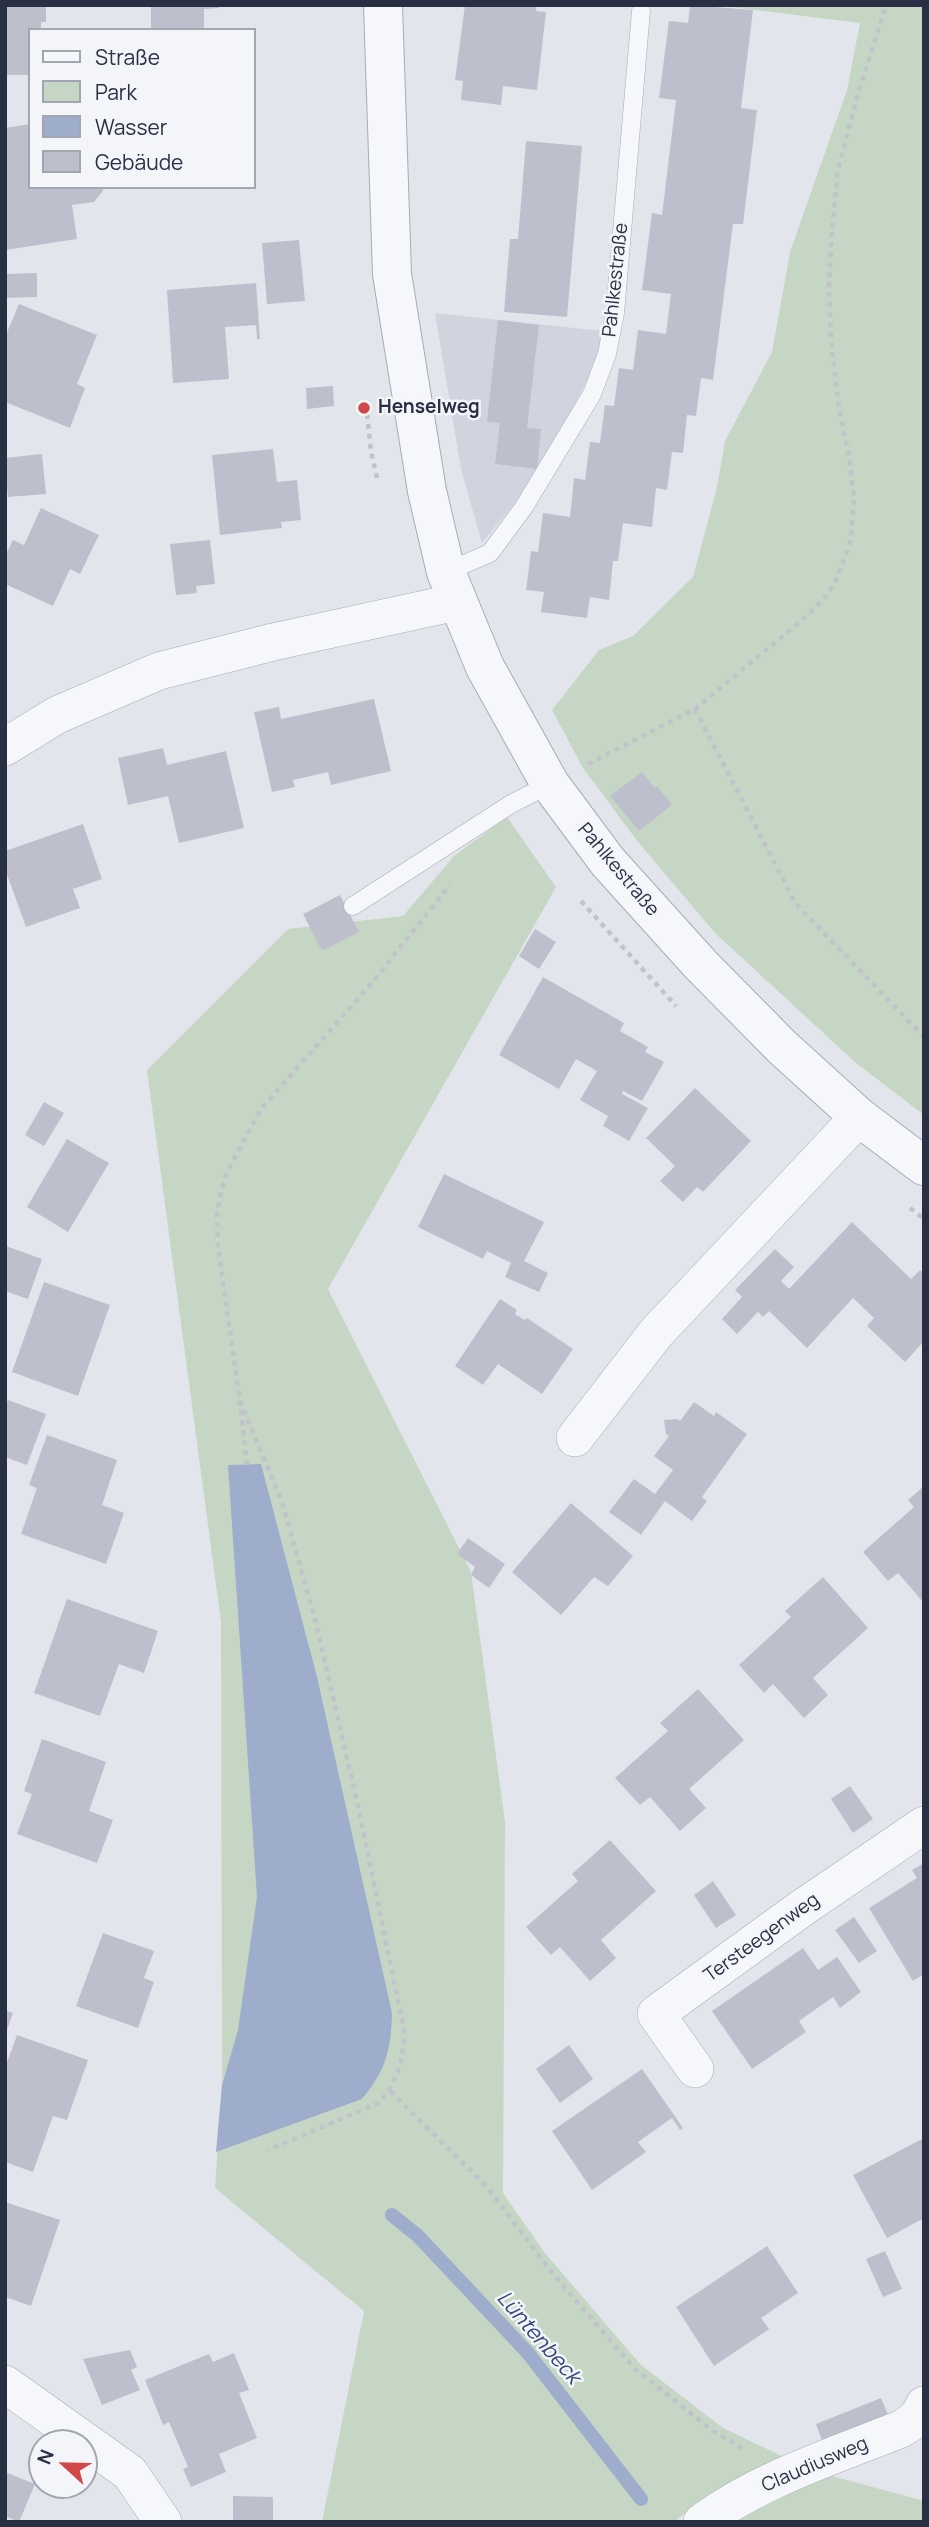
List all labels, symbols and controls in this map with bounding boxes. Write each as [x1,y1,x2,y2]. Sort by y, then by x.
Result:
legend [28,28,256,189]
text: Straße [95,43,160,71]
text: Park [95,78,137,106]
text: Wasser [95,113,167,141]
text: Gebäude [95,148,183,176]
street label: Pahlkestraße [599,222,633,338]
place label: Henselweg [378,397,480,419]
marker: Henselweg [356,400,372,416]
street label: Pahlkestraße [572,819,664,921]
street label: Tersteegenweg [700,1889,824,1987]
water label: Lüntenbeck [491,2286,585,2390]
north arrow [28,2429,98,2499]
street label: Claudiusweg [759,2432,871,2498]
text: N [31,2446,60,2468]

